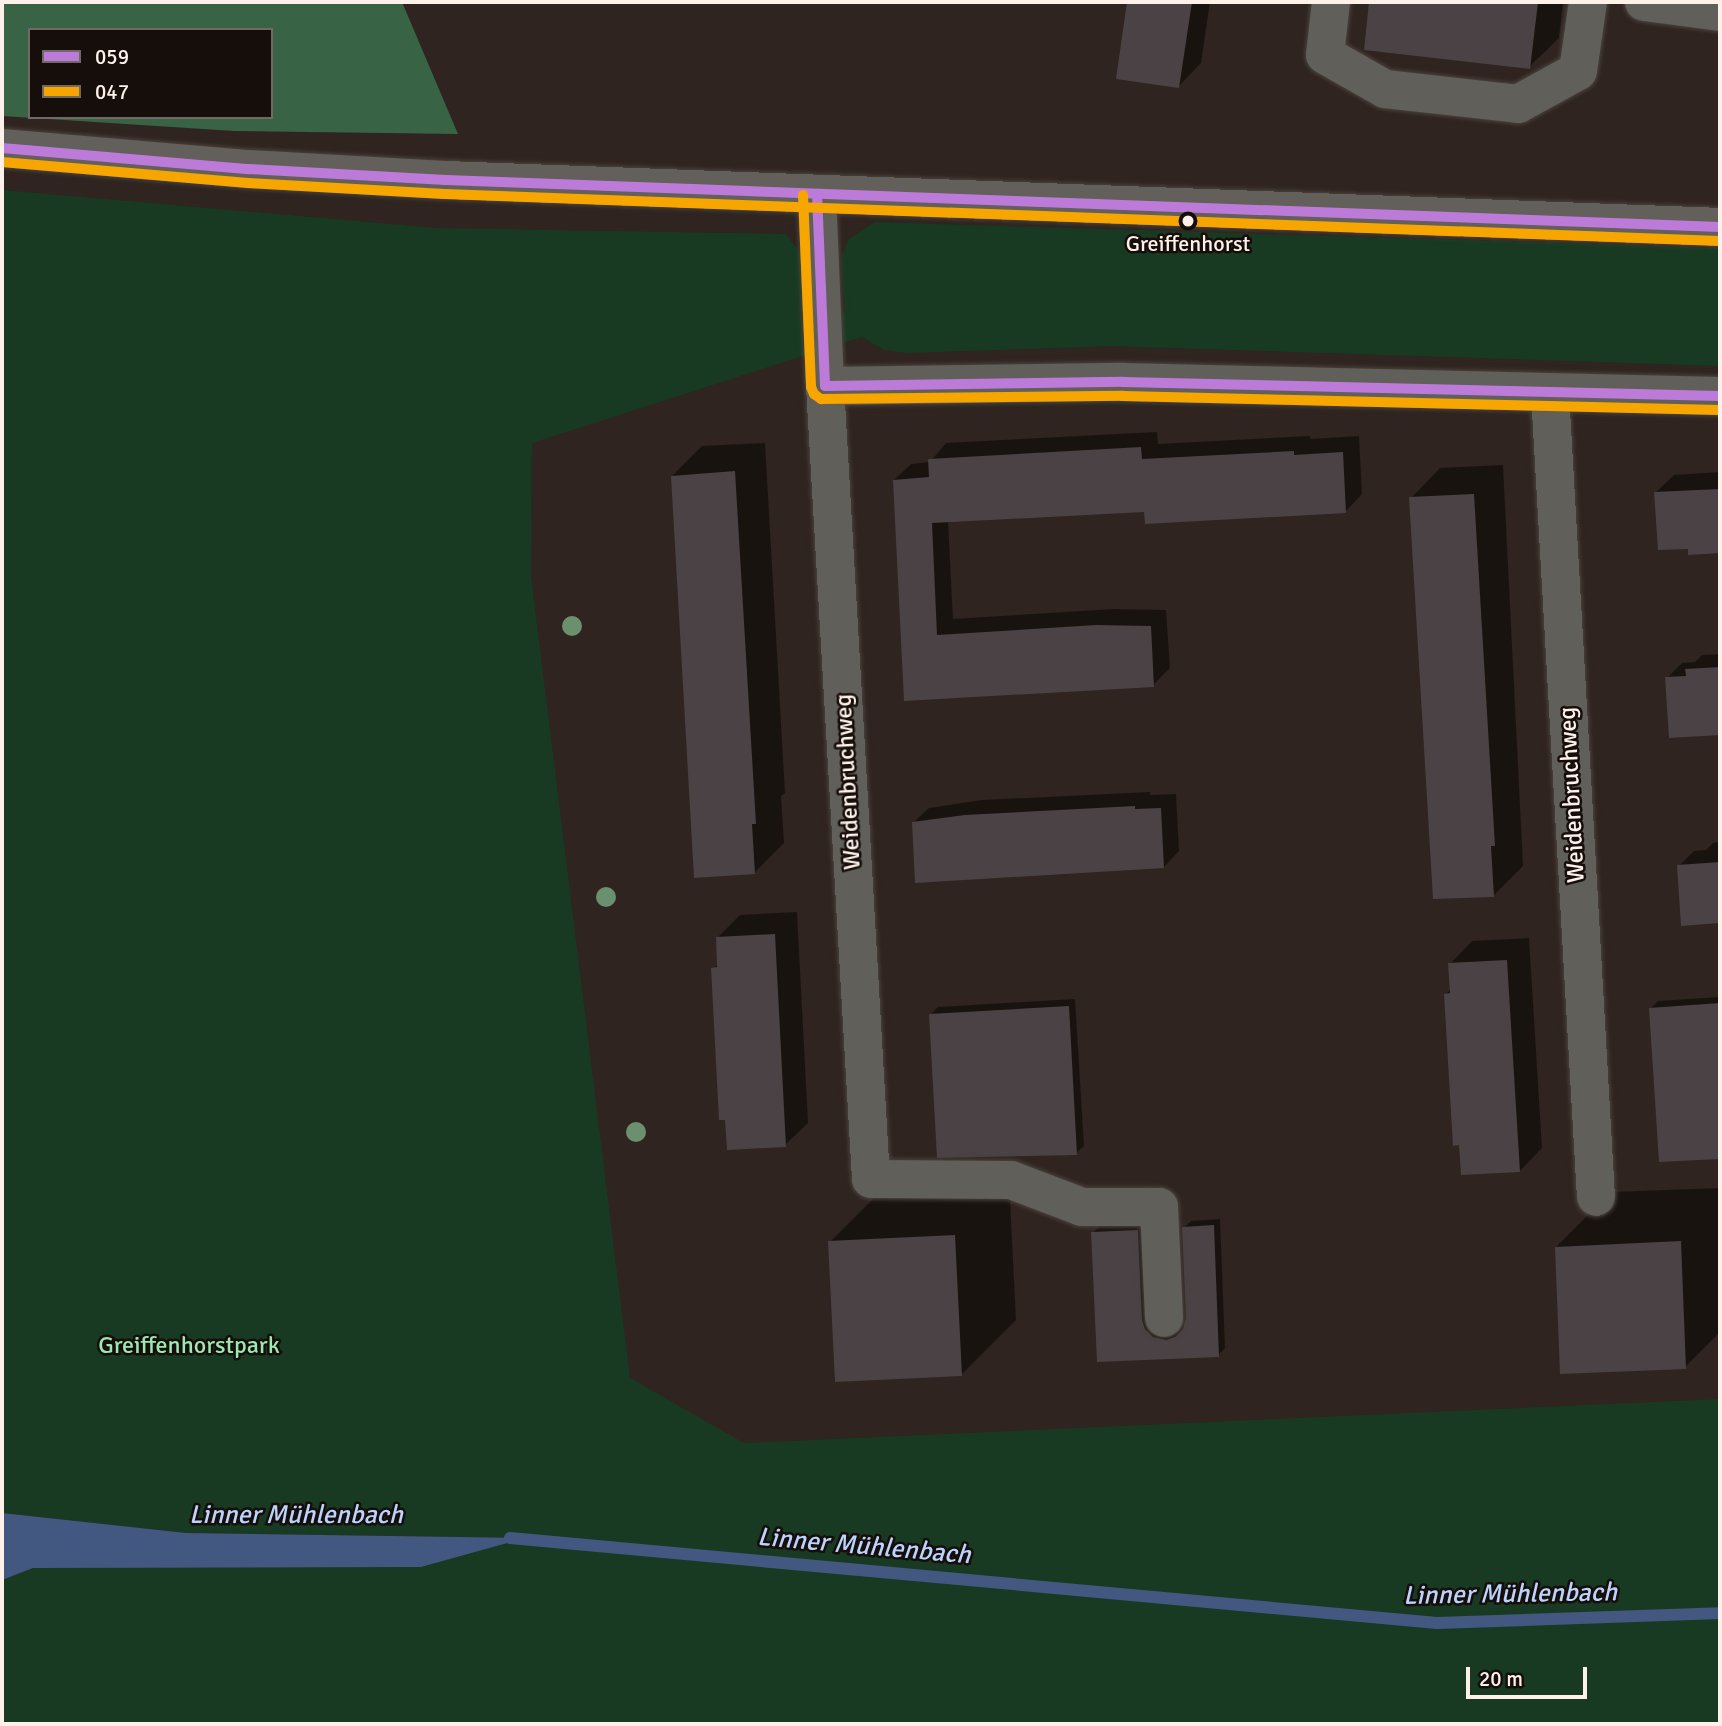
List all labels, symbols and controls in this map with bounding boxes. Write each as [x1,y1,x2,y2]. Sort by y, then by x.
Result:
legend [28,28,273,119]
text: 059 [95,44,129,70]
text: 047 [95,79,129,105]
marker: Greiffenhorst [1181,214,1195,228]
place label: Greiffenhorst [1126,231,1250,257]
street label: Weidenbruchweg [829,693,867,871]
street label: Weidenbruchweg [1553,706,1591,884]
park label: Greiffenhorstpark [98,1332,280,1360]
water label: Linner Mühlenbach [189,1500,403,1532]
water label: Linner Mühlenbach [756,1522,972,1572]
water label: Linner Mühlenbach [1403,1578,1617,1612]
scale bar [1470,1652,1591,1696]
text: 20 m [1479,1666,1523,1692]

